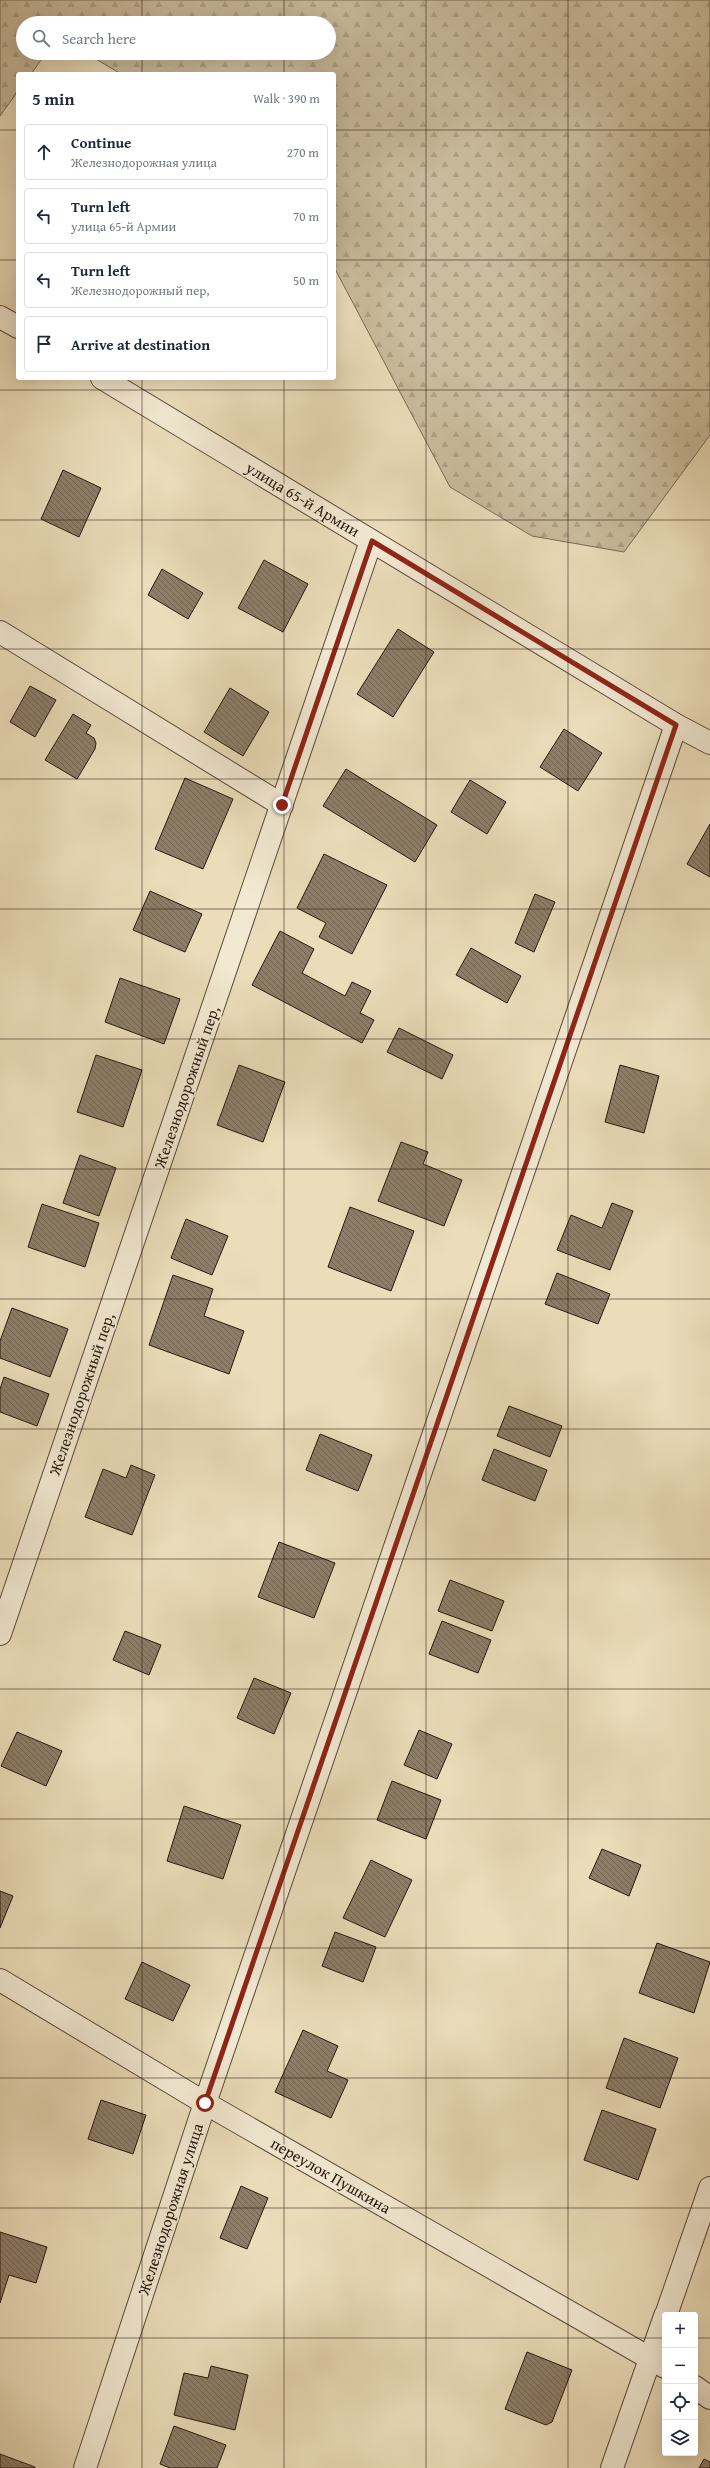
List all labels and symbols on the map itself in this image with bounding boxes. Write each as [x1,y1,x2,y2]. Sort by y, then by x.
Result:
street label: улица 65-й Армии [240,455,365,543]
route end [273,796,291,814]
street label: Железнодорожный пер, [147,1002,225,1172]
street label: Железнодорожный пер, [42,1309,120,1479]
route start [196,2094,214,2112]
street label: Железнодорожная улица [131,2120,209,2299]
street label: переулок Пушкина [267,2131,396,2219]

